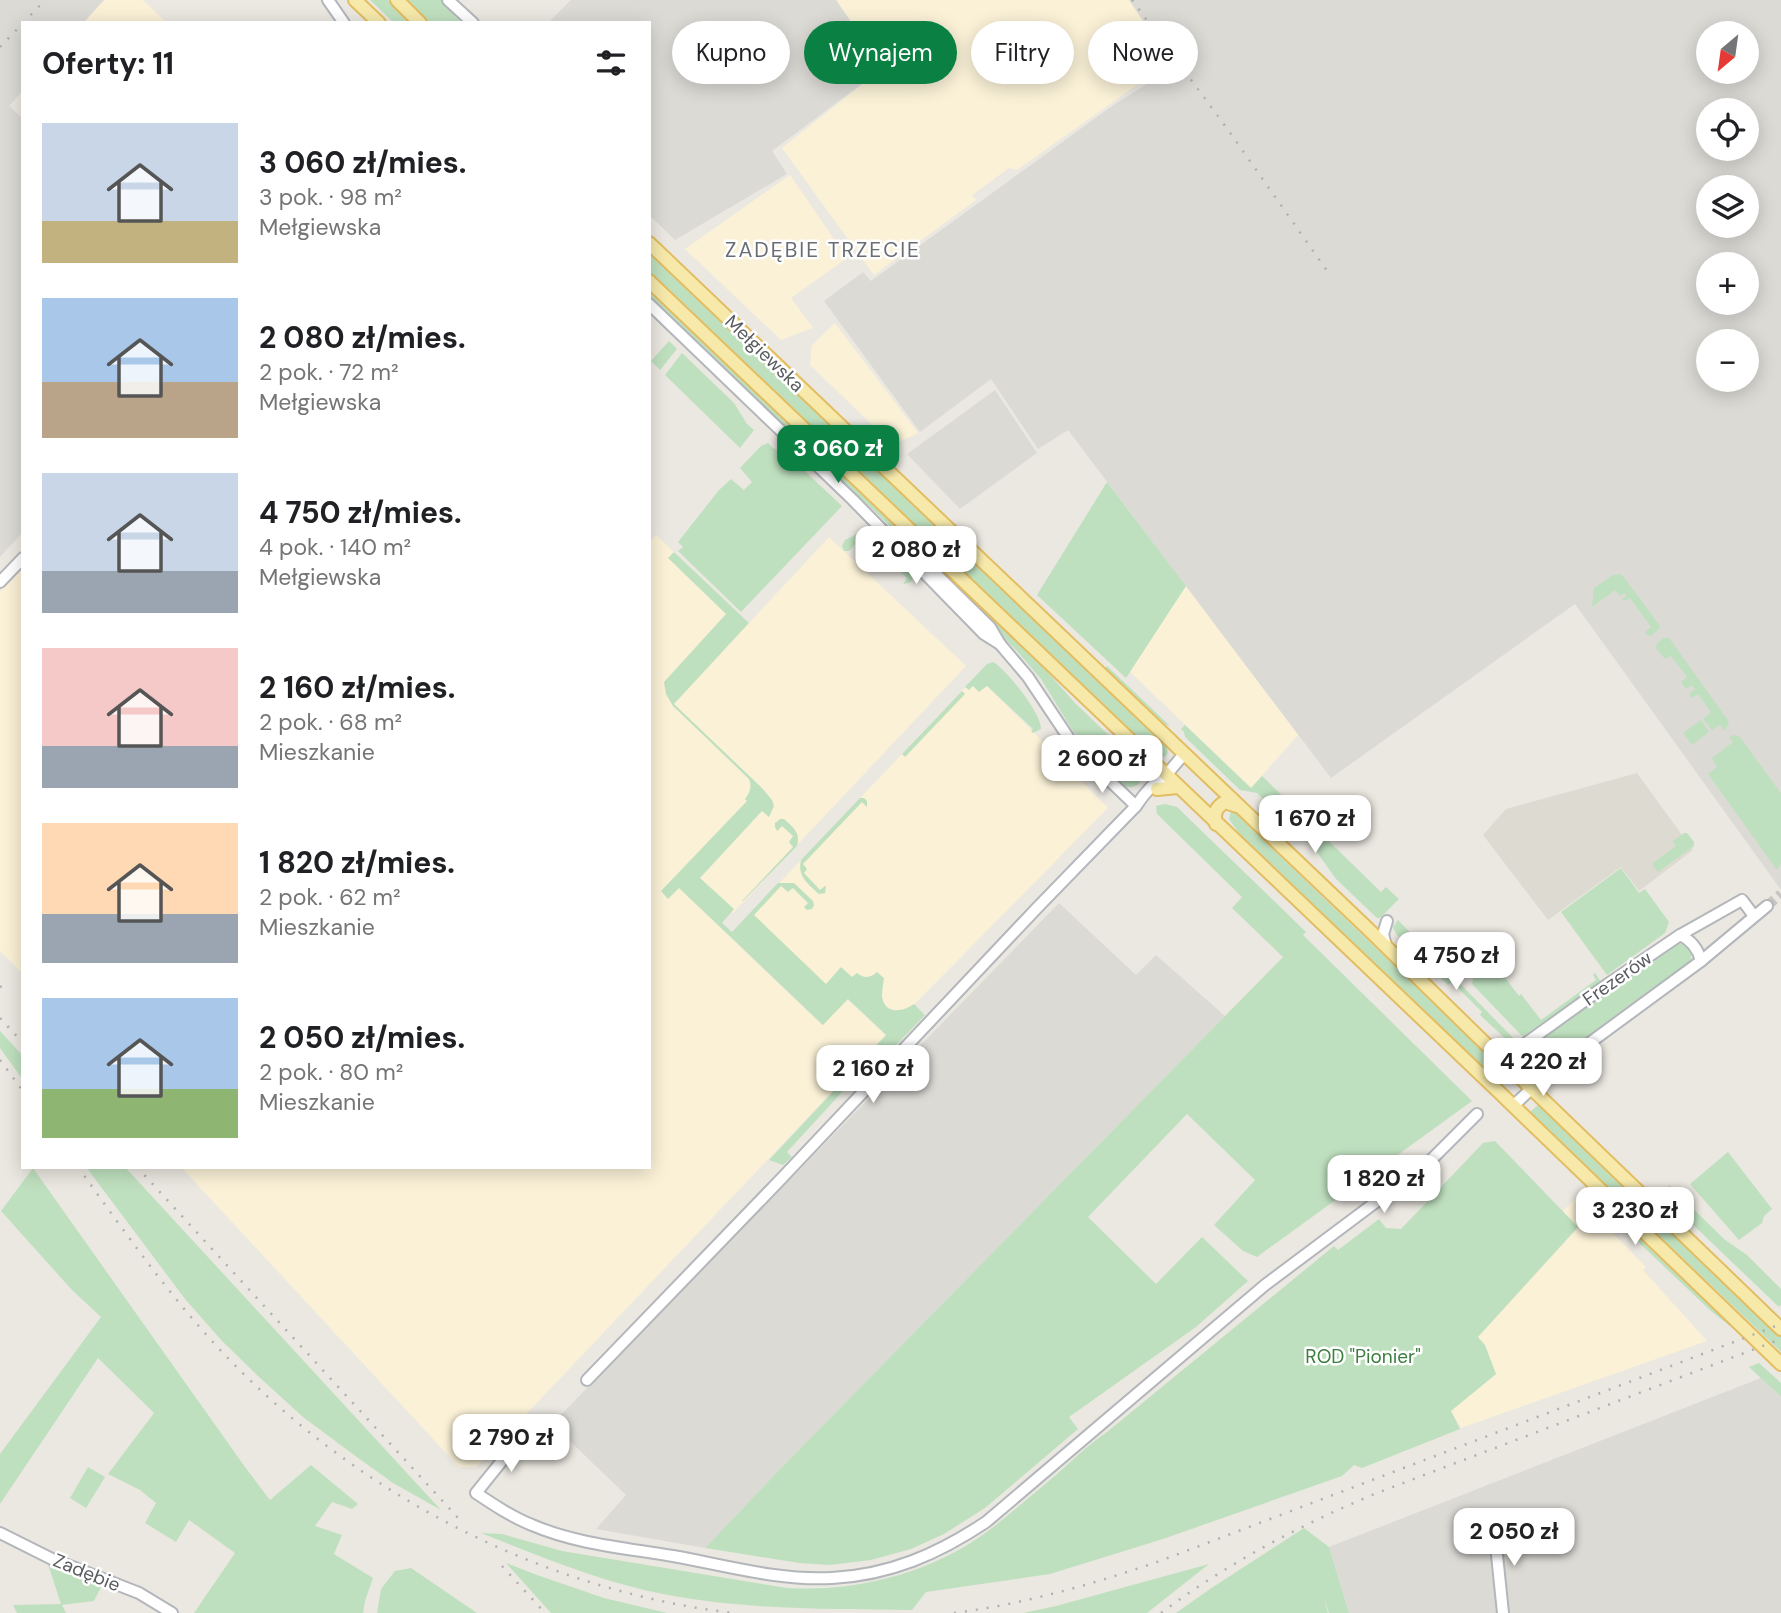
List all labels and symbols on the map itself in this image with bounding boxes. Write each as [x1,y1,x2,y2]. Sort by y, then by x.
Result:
north arrow [1696,21,1759,84]
district label: ZADĘBIE TRZECIE [725,236,921,264]
street label: Mełgiewska [720,309,810,397]
pin: 3 060 zł [766,426,910,485]
pin: 2 080 zł [844,526,988,586]
pin: 2 600 zł [1030,736,1174,795]
pin: 1 670 zł [1243,796,1387,855]
pin: 4 750 zł [1384,932,1528,992]
street label: Frezerów [1578,945,1657,1011]
pin: 4 220 zł [1471,1038,1615,1098]
pin: 2 160 zł [801,1046,945,1105]
pin: 1 820 zł [1312,1156,1456,1215]
pin: 3 230 zł [1563,1188,1707,1247]
park label: ROD "Pionier" [1305,1344,1421,1369]
pin: 2 790 zł [439,1414,583,1474]
pin: 2 050 zł [1442,1508,1586,1568]
street label: Zadębie [49,1548,124,1597]

